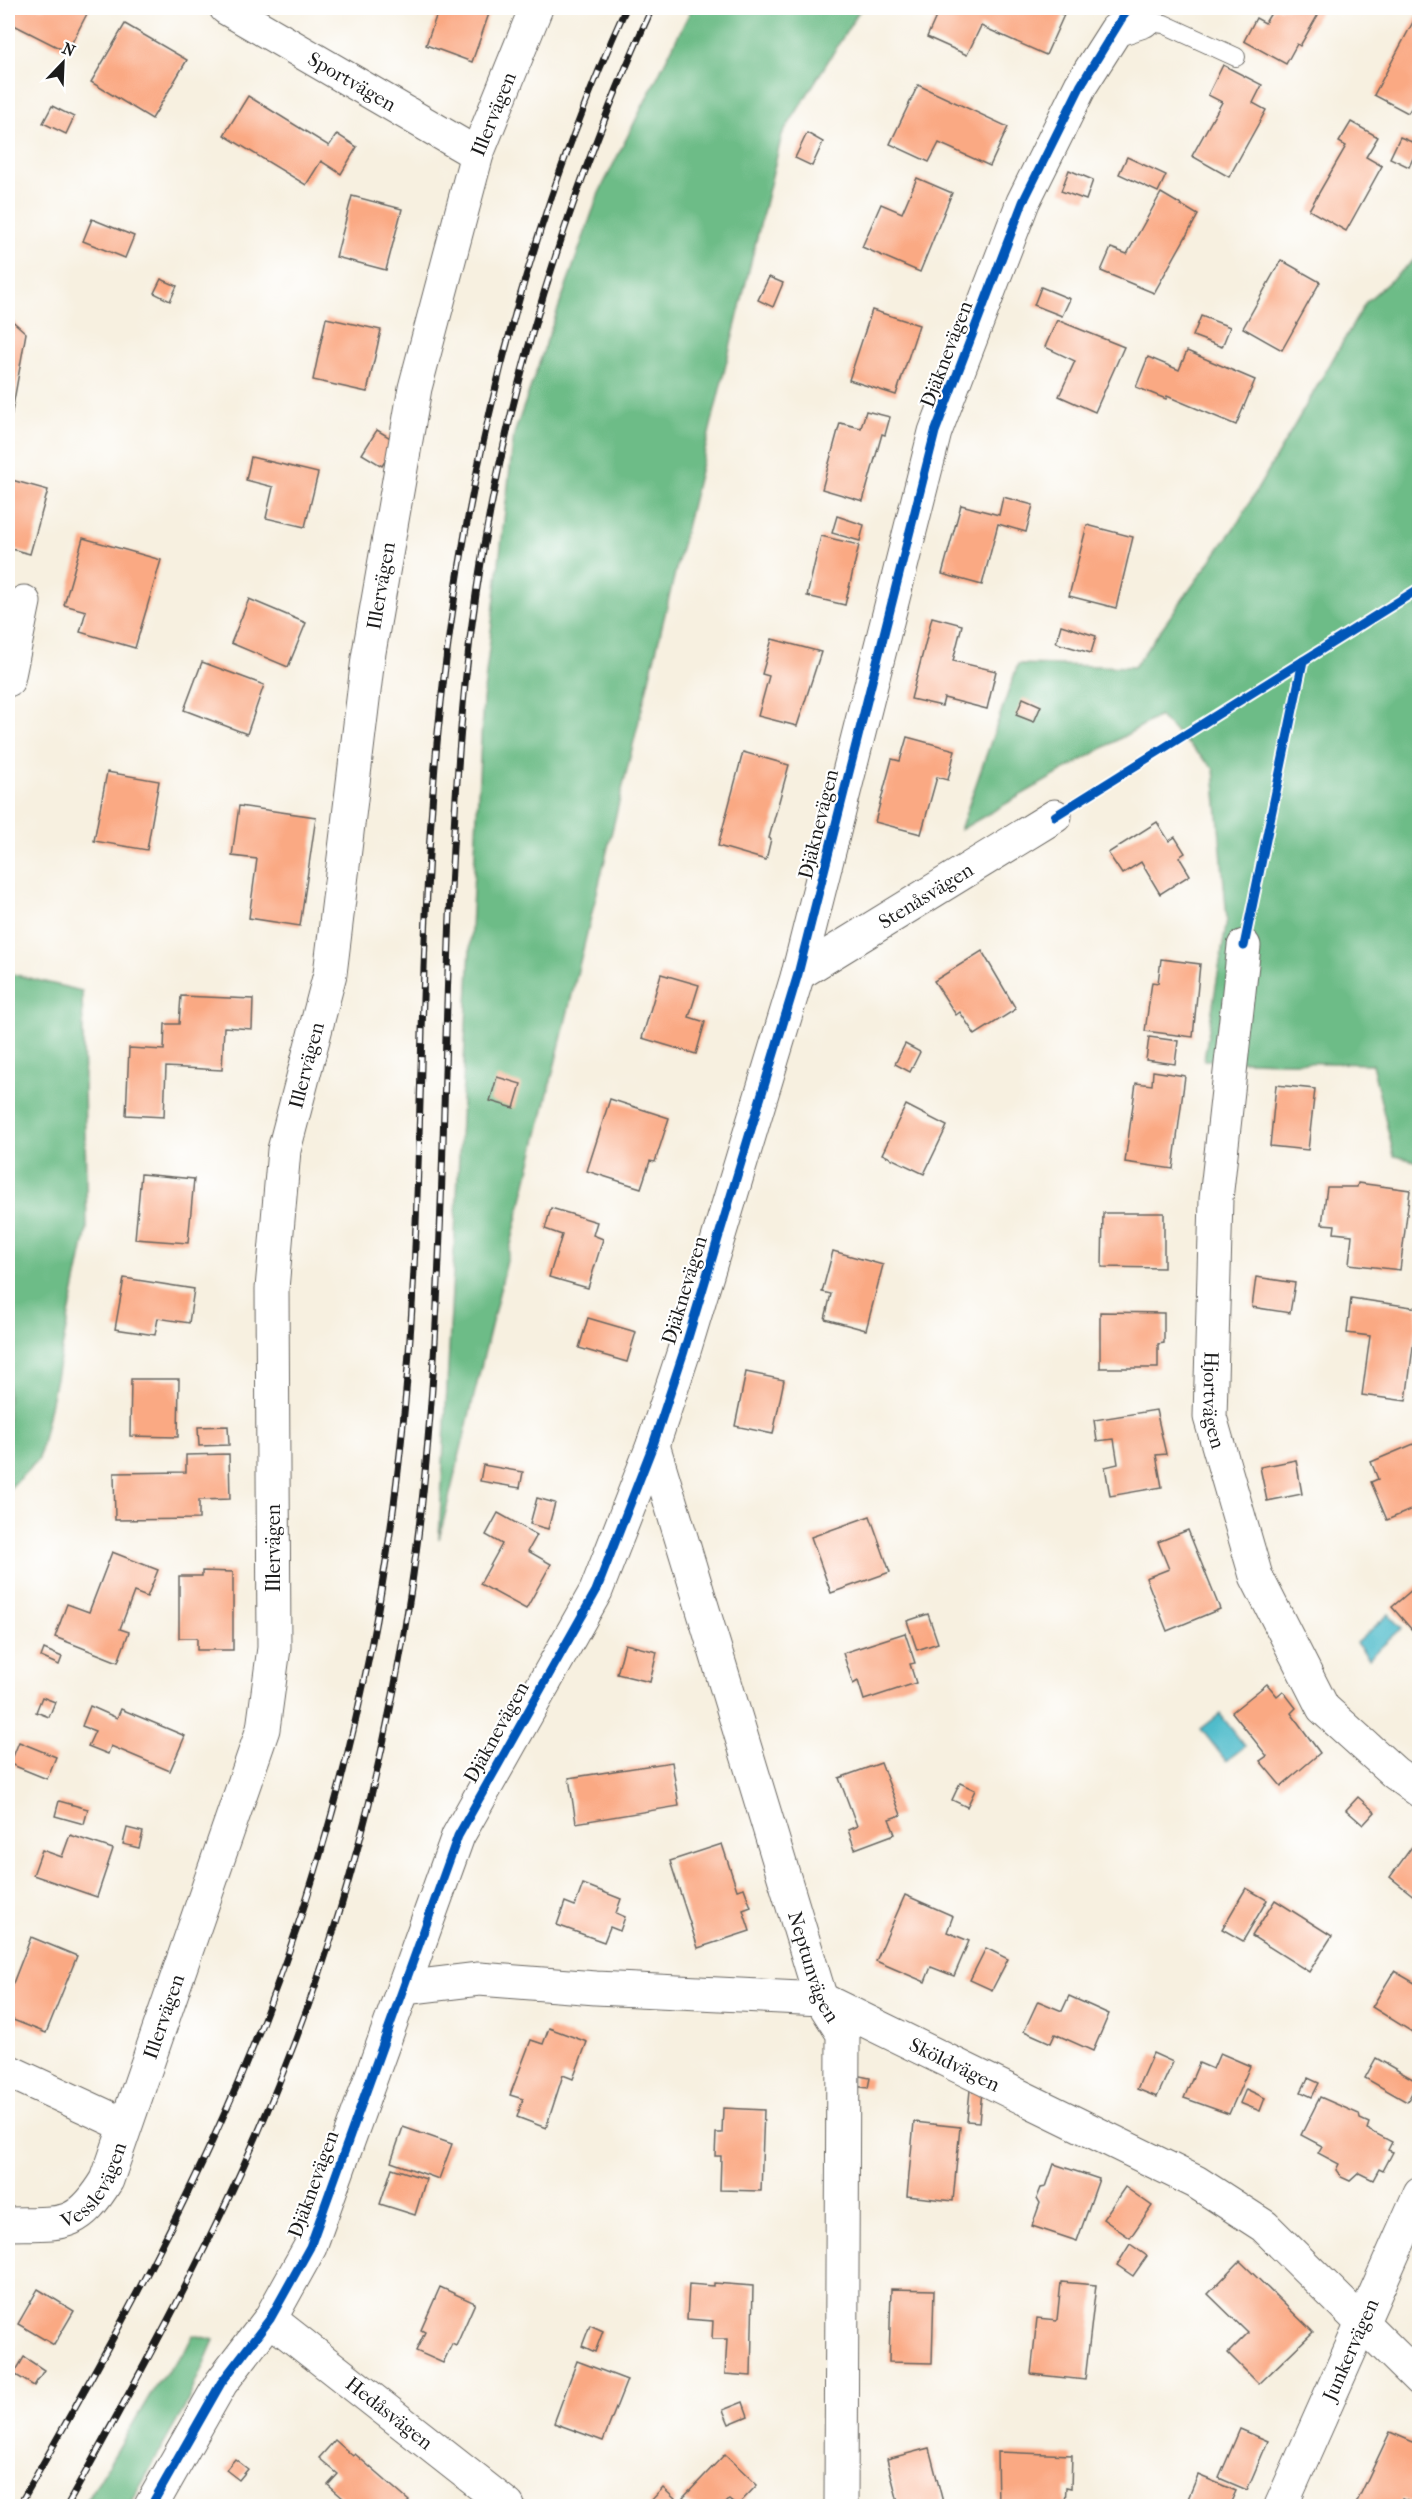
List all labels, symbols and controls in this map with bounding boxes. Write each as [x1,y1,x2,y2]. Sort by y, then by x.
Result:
north arrow [33,33,93,93]
text: N [59,39,79,61]
street label: Sportvägen [304,47,401,117]
street label: Illervägen [466,68,521,159]
street label: Djäknevägen [916,297,977,411]
street label: Illervägen [362,540,400,631]
street label: Djäknevägen [794,766,843,881]
street label: Stenåsvägen [874,858,978,934]
street label: Illervägen [284,1019,329,1111]
street label: Djäknevägen [657,1233,712,1347]
street label: Hjortvägen [1198,1351,1230,1452]
street label: Illervägen [262,1503,285,1592]
street label: Djäknevägen [459,1677,534,1787]
street label: Neptunvägen [783,1909,844,2027]
street label: Illervägen [139,1971,189,2062]
street label: Sköldvägen [906,2033,1004,2097]
street label: Djäknevägen [283,2127,344,2241]
street label: Vesslevägen [57,2139,131,2233]
street label: Junkervägen [1317,2295,1384,2407]
street label: Hedåsvägen [341,2372,438,2455]

